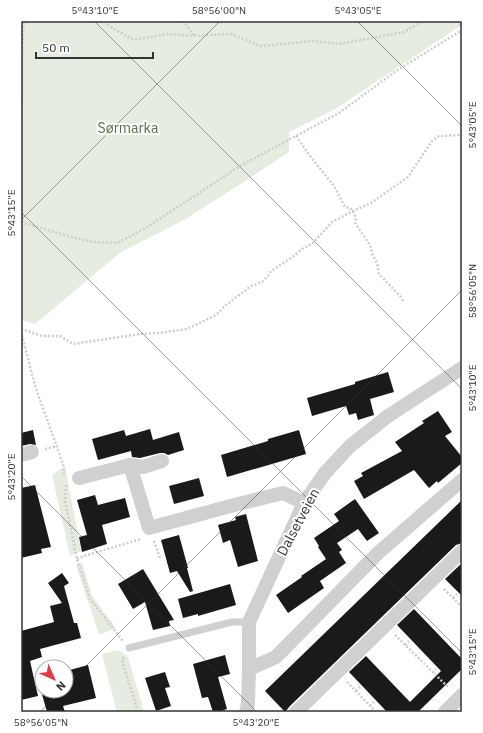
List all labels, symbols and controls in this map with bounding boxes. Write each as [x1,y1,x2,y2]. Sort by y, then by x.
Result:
text: 5°43'10"E [71,4,119,17]
text: 58°56'00"N [192,4,246,17]
text: 5°43'05"E [334,4,382,17]
scale bar [36,34,153,60]
text: 50 m [42,40,70,55]
text: 5°43'05"E [466,101,479,149]
park label: Sørmarka [98,119,159,137]
text: 5°43'15"E [5,189,18,237]
text: 58°56'05"N [466,264,479,318]
text: 5°43'10"E [466,364,479,412]
text: 5°43'20"E [5,453,18,501]
street label: Dalsetveien [273,485,323,559]
text: 5°43'15"E [466,628,479,676]
north arrow [34,659,74,699]
text: N [53,678,69,694]
text: 58°56'05"N [14,716,68,729]
text: 5°43'20"E [232,716,280,729]

